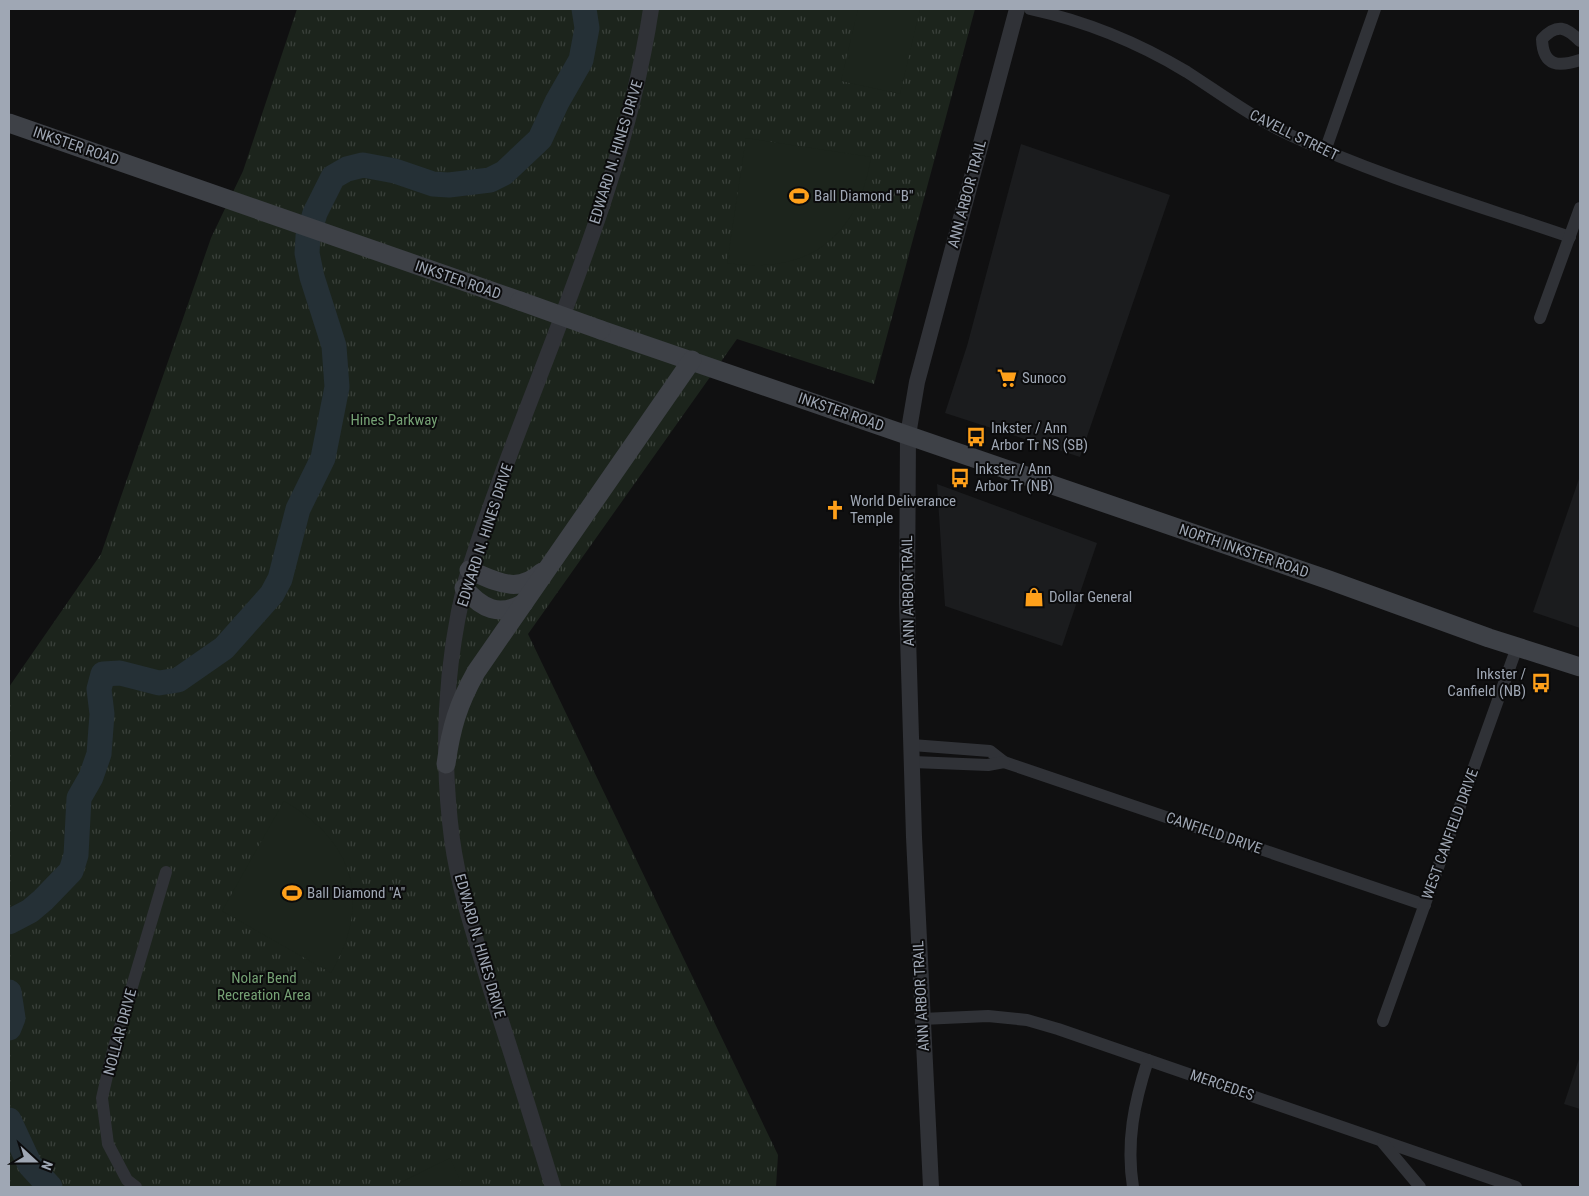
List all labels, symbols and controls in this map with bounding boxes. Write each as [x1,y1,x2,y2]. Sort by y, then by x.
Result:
street label: EDWARD N. HINES DRIVE [586,78,646,226]
street label: CAVELL STREET [1247,106,1341,164]
street label: INKSTER ROAD [31,123,121,169]
street label: ANN ARBOR TRAIL [944,138,990,250]
sports icon: Ball Diamond "B" [788,185,810,207]
place label: Ball Diamond "B" [814,187,914,205]
street label: INKSTER ROAD [413,257,503,303]
supermarket icon: Sunoco [996,367,1018,389]
place label: Sunoco [1022,369,1066,387]
street label: INKSTER ROAD [796,389,886,435]
park label: Hines Parkway [350,411,438,429]
place label: Inkster / Ann Arbor Tr NS (SB) [991,419,1088,454]
bus stop icon: Inkster / Ann Arbor Tr NS (SB) [965,426,987,448]
place label: Inkster / Ann Arbor Tr (NB) [975,460,1053,495]
street label: EDWARD N. HINES DRIVE [453,461,517,609]
bus stop icon: Inkster / Ann Arbor Tr (NB) [949,467,971,489]
place label: World Deliverance Temple [850,492,956,527]
church icon: World Deliverance Temple [824,499,846,521]
street label: NORTH INKSTER ROAD [1177,520,1311,582]
street label: ANN ARBOR TRAIL [898,535,918,647]
shop icon: Dollar General [1023,586,1045,608]
place label: Dollar General [1049,588,1132,606]
place label: Inkster / Canfield (NB) [1447,665,1526,700]
bus stop icon: Inkster / Canfield (NB) [1530,672,1552,694]
street label: WEST CANFIELD DRIVE [1418,766,1482,902]
street label: CANFIELD DRIVE [1164,808,1264,858]
street label: EDWARD N. HINES DRIVE [451,872,509,1020]
sports icon: Ball Diamond "A" [281,882,303,904]
place label: Ball Diamond "A" [307,884,406,902]
street label: ANN ARBOR TRAIL [909,940,933,1052]
park label: Nolar Bend Recreation Area [217,969,311,1004]
street label: NOLLAR DRIVE [100,987,140,1077]
street label: MERCEDES [1188,1066,1257,1104]
north arrow [10,1136,60,1186]
text: N [38,1159,56,1173]

